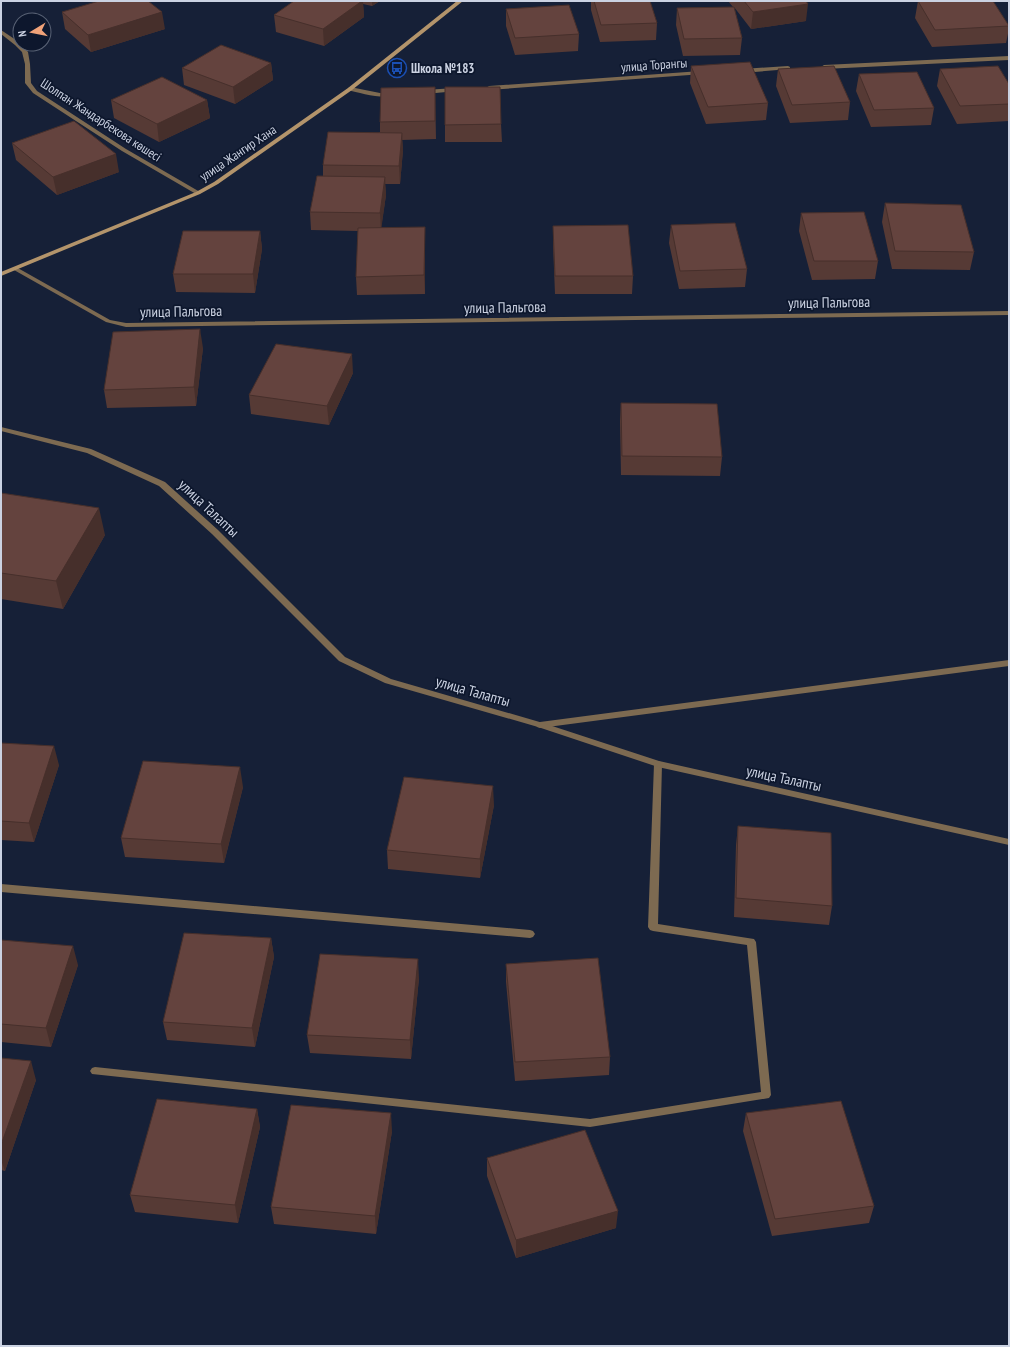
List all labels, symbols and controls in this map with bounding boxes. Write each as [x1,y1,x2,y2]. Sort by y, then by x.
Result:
north arrow [12,12,52,52]
text: N [15,30,30,38]
street label: улица Торангы [620,54,688,76]
bus stop icon: Школа №183 [386,57,408,79]
place label: Школа №183 [411,60,475,77]
street label: Шолпан Жандарбекова көшесі [37,75,165,166]
street label: улица Жангир Хана [196,121,280,185]
street label: улица Пальгова [788,292,870,312]
street label: улица Пальгова [464,297,546,317]
street label: улица Пальгова [140,301,222,321]
street label: улица Талапты [175,475,243,541]
street label: улица Талапты [434,671,512,711]
street label: улица Талапты [745,761,823,795]

